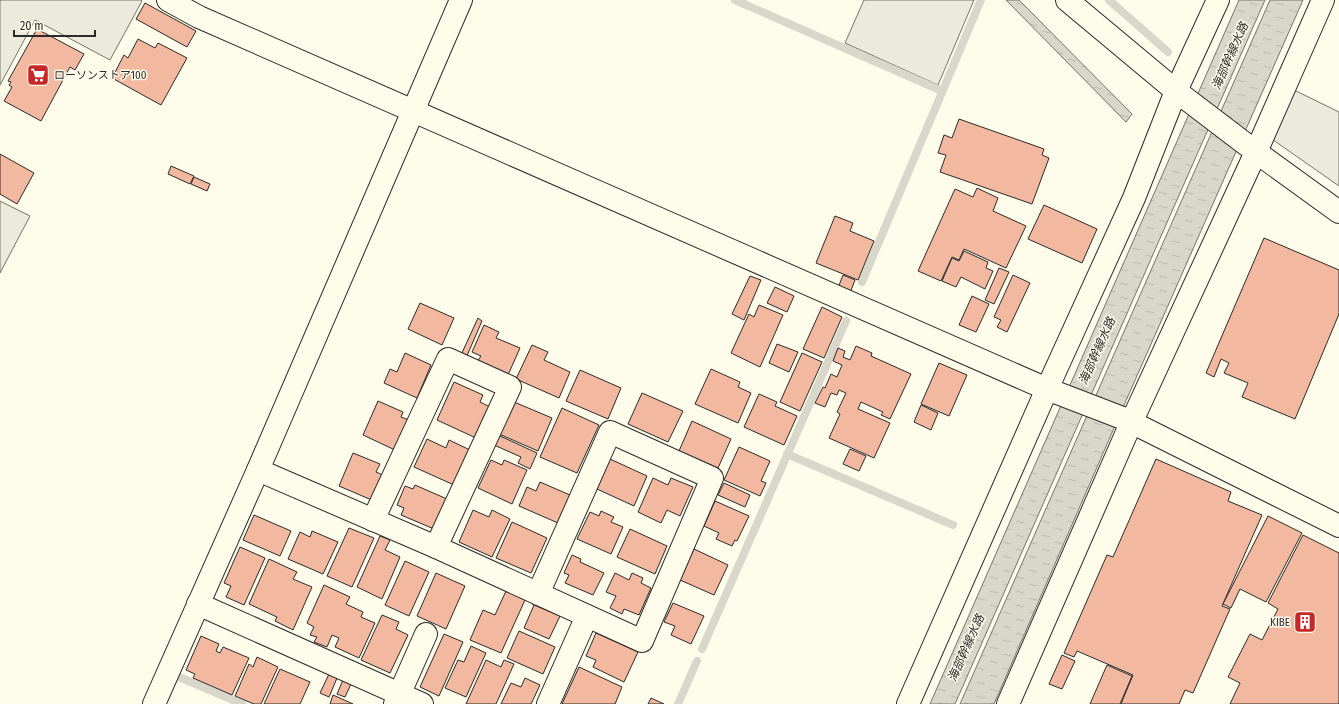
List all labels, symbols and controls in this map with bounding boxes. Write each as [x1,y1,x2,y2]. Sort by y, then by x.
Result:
scale bar [14,12,95,38]
text: 20 m [20,19,44,33]
water label: 海部幹線水路 [1209,19,1251,92]
supermarket icon: ローソンストア100 [25,62,51,88]
place label: ローソンストア100 [54,69,147,82]
water label: 海部幹線水路 [1076,314,1118,387]
building icon: KIBE [1292,609,1318,635]
water label: 海部幹線水路 [945,611,987,684]
place label: KIBE [1270,616,1290,629]

